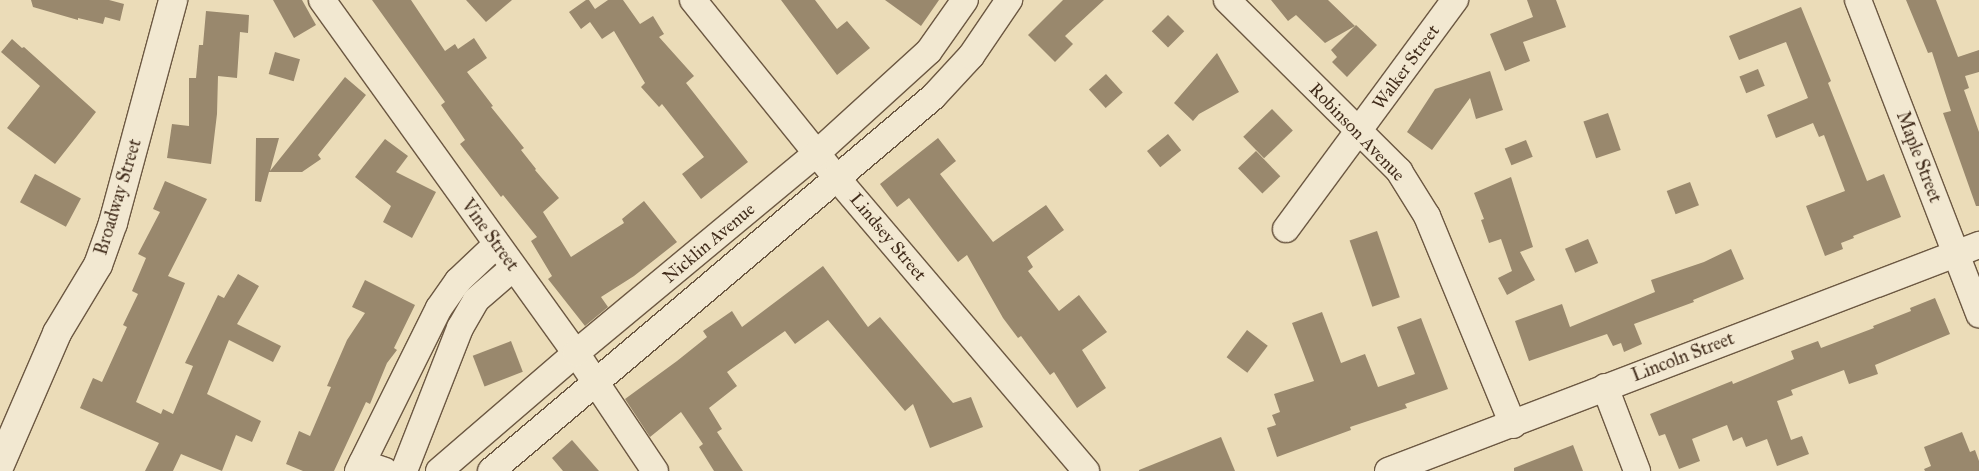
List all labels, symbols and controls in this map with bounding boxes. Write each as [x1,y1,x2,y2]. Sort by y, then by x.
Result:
street label: Walker Street [1368,20,1444,114]
street label: Robinson Avenue [1305,78,1409,186]
street label: Maple Street [1892,108,1946,206]
street label: Broadway Street [90,136,146,258]
street label: Lindsey Street [845,189,931,285]
street label: Vine Street [457,195,523,275]
street label: Nicklin Avenue [659,198,759,288]
street label: Lincoln Street [1629,328,1737,386]

